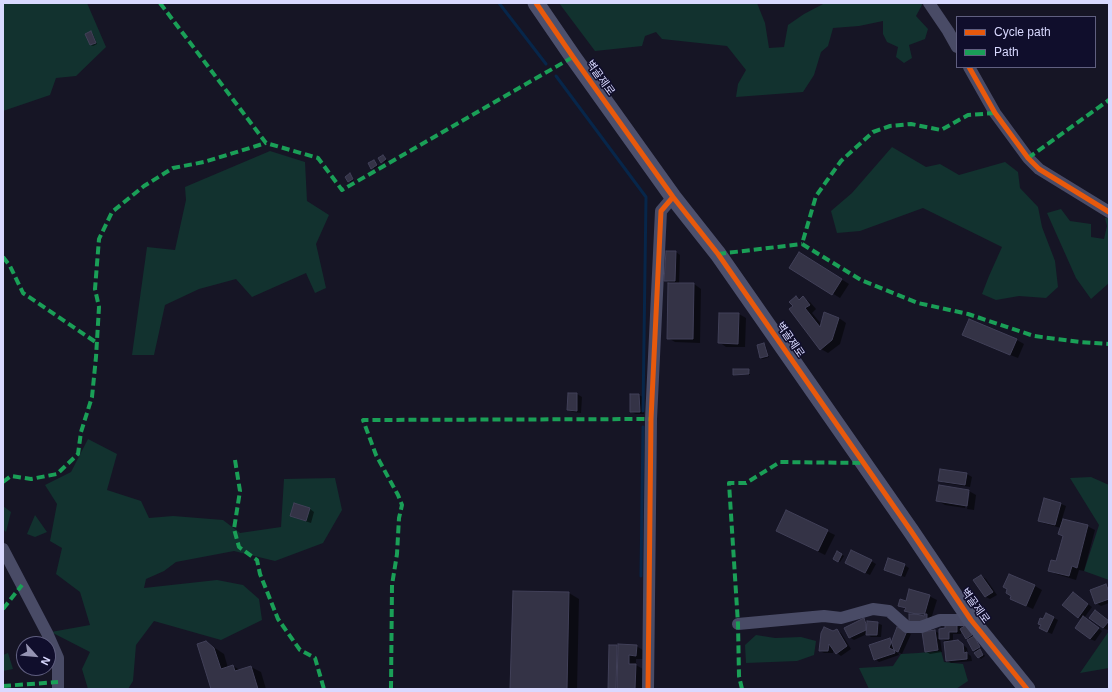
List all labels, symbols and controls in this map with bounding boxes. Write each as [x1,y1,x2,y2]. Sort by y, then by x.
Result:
legend [956,16,1096,68]
text: Cycle path [994,25,1051,39]
text: Path [994,45,1019,59]
street label: 벽골제로 [583,58,617,98]
street label: 벽골제로 [773,320,807,360]
street label: 벽골제로 [958,586,992,626]
north arrow [16,636,56,676]
text: N [39,655,53,667]

